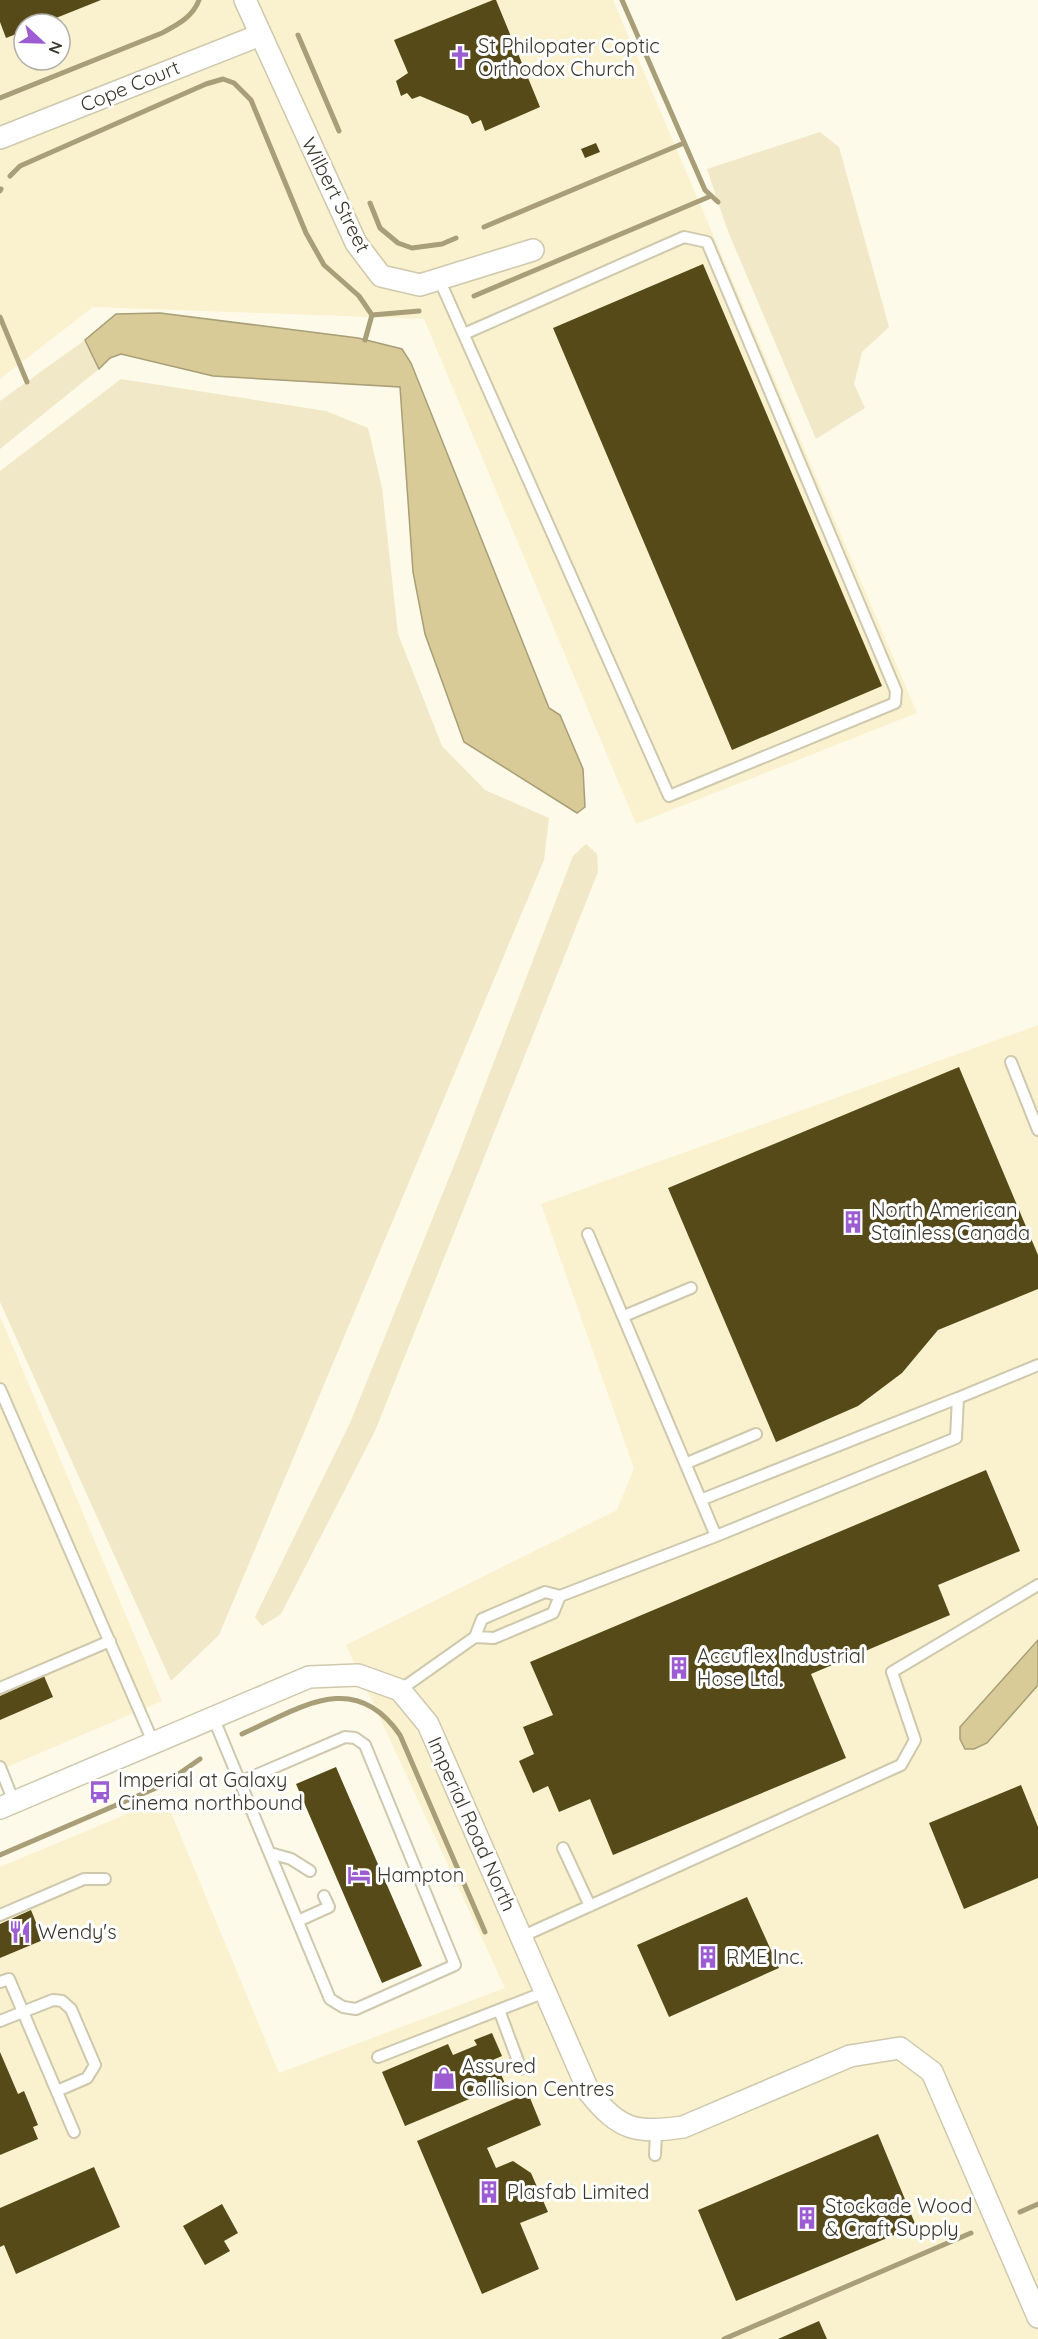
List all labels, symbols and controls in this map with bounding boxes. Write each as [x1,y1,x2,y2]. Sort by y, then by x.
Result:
north arrow [12,12,72,72]
place label: St Philopater Coptic Orthodox Church [478,33,660,81]
text: N [44,38,67,57]
church icon: St Philopater Coptic Orthodox Church [447,44,473,70]
street label: Cope Court [76,54,183,117]
street label: Wilbert Street [297,133,376,257]
place label: North American Stainless Canada [871,1197,1030,1245]
building icon: North American Stainless Canada [840,1209,866,1235]
place label: Accuflex Industrial Hose Ltd. [697,1643,865,1691]
building icon: Accuflex Industrial Hose Ltd. [666,1655,692,1681]
street label: Imperial Road North [423,1733,522,1915]
place label: Imperial at Galaxy Cinema northbound [118,1767,303,1815]
bus stop icon: Imperial at Galaxy Cinema northbound [87,1779,113,1805]
hotel icon: Hampton [346,1862,372,1888]
place label: Hampton [377,1862,464,1887]
restaurant icon: Wendy's [7,1919,33,1945]
place label: Wendy's [38,1919,117,1944]
building icon: RME Inc. [695,1944,721,1970]
place label: RME Inc. [726,1944,803,1969]
place label: Assured Collision Centres [462,2053,614,2101]
shop icon: Assured Collision Centres [431,2065,457,2091]
building icon: Plasfab Limited [476,2179,502,2205]
place label: Plasfab Limited [507,2179,649,2204]
place label: Stockade Wood & Craft Supply [825,2193,972,2241]
building icon: Stockade Wood & Craft Supply [794,2205,820,2231]

